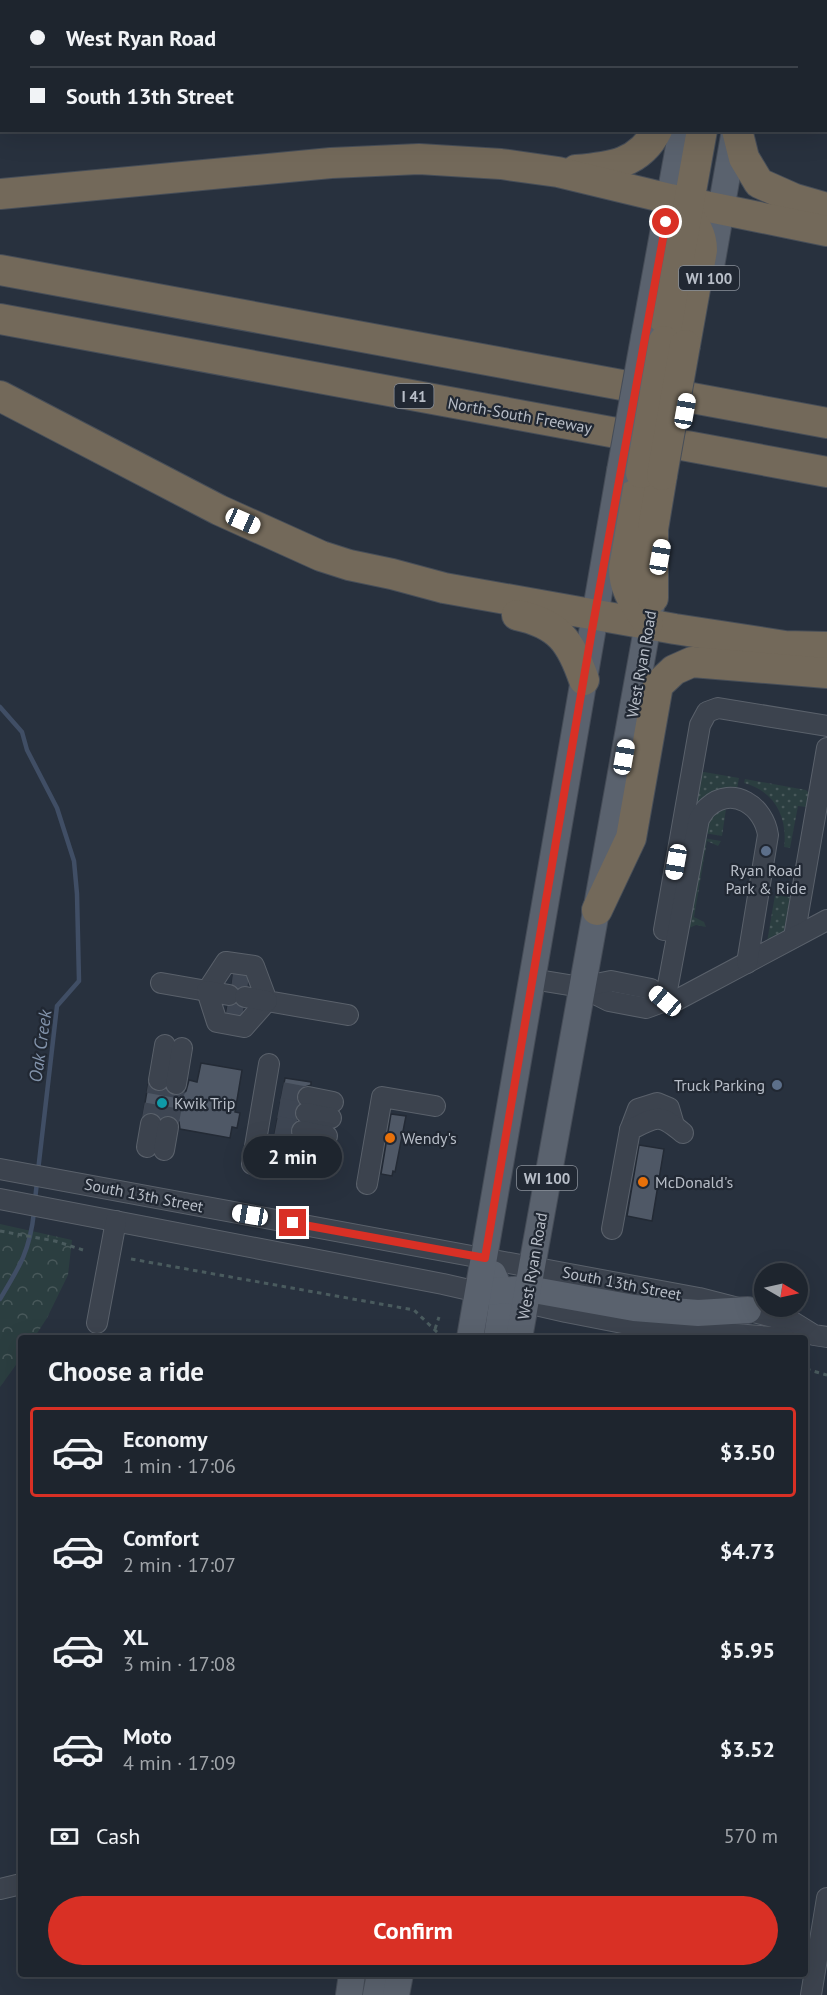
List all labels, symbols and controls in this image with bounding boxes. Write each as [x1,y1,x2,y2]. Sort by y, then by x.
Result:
text: West Ryan Road [66,24,216,52]
text: South 13th Street [66,82,234,110]
route start [652,208,679,235]
road number: WI 100 [679,266,739,290]
road number: I 41 [394,384,434,408]
street label: North-South Freeway [446,392,594,438]
car [673,392,697,430]
car [223,505,263,537]
car [648,538,672,576]
street label: West Ryan Road [622,609,660,719]
car [612,738,636,776]
car [664,843,688,881]
marker: Ryan Road Park & Ride [759,844,773,858]
place label: Ryan Road Park & Ride [725,860,807,898]
car [645,983,685,1019]
water label: Oak Creek [24,1007,57,1084]
place label: Truck Parking [674,1075,765,1095]
marker: Truck Parking [770,1078,784,1092]
place label: Kwik Trip [174,1093,236,1113]
marker: Kwik Trip [155,1096,169,1110]
place label: Wendy's [402,1128,457,1148]
marker: Wendy's [383,1131,397,1145]
callout: 2 min [244,1136,342,1178]
text: 2 min [268,1144,317,1170]
road number: WI 100 [517,1166,577,1190]
place label: McDonald's [655,1172,733,1192]
street label: South 13th Street [83,1174,206,1216]
marker: McDonald's [636,1175,650,1189]
car [231,1203,269,1227]
route end [279,1209,306,1236]
street label: West Ryan Road [513,1211,551,1321]
street label: South 13th Street [561,1262,684,1304]
north arrow [754,1263,808,1317]
map controls [754,1263,808,1317]
text: Choose a ride [48,1354,204,1388]
icon: car [51,1425,105,1479]
text: Economy [123,1425,207,1453]
text: $3.50 [720,1438,775,1466]
text: 1 min · 17:06 [123,1453,236,1479]
icon: car [51,1524,105,1578]
text: Comfort [123,1524,199,1552]
text: $4.73 [720,1537,775,1565]
text: 2 min · 17:07 [123,1552,236,1578]
icon: car [51,1623,105,1677]
text: XL [123,1623,148,1651]
text: $5.95 [720,1636,775,1664]
text: 3 min · 17:08 [123,1651,236,1677]
icon: car [51,1722,105,1776]
text: Moto [123,1722,172,1750]
text: $3.52 [720,1735,775,1763]
text: 4 min · 17:09 [123,1750,236,1776]
icon: cash [48,1820,81,1853]
text: Cash [96,1822,140,1850]
text: 570 m [724,1823,778,1849]
button: Confirm [48,1896,778,1965]

